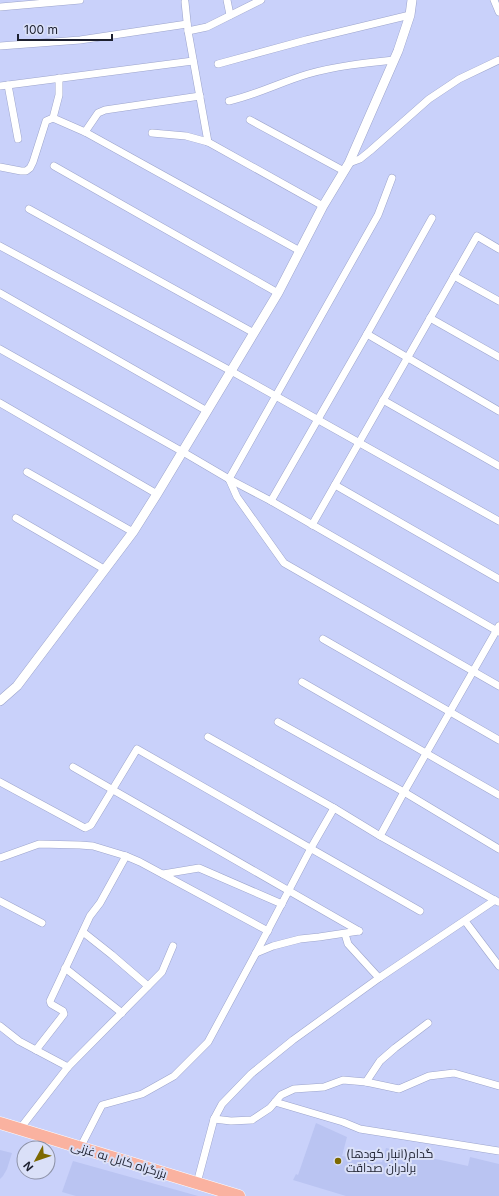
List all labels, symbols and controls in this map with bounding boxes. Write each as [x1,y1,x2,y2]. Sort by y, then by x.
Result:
scale bar [18,16,112,42]
text: 100 m [24,22,58,37]
street label: بزرگراه کابل به غزنی [69,1138,169,1181]
north arrow [16,1140,56,1180]
place label: (انبار کودها)گدام برادران صداقت [346,1146,433,1175]
marker: (انبار کودها)گدام برادران صداقت [333,1156,343,1166]
text: N [20,1159,36,1174]

